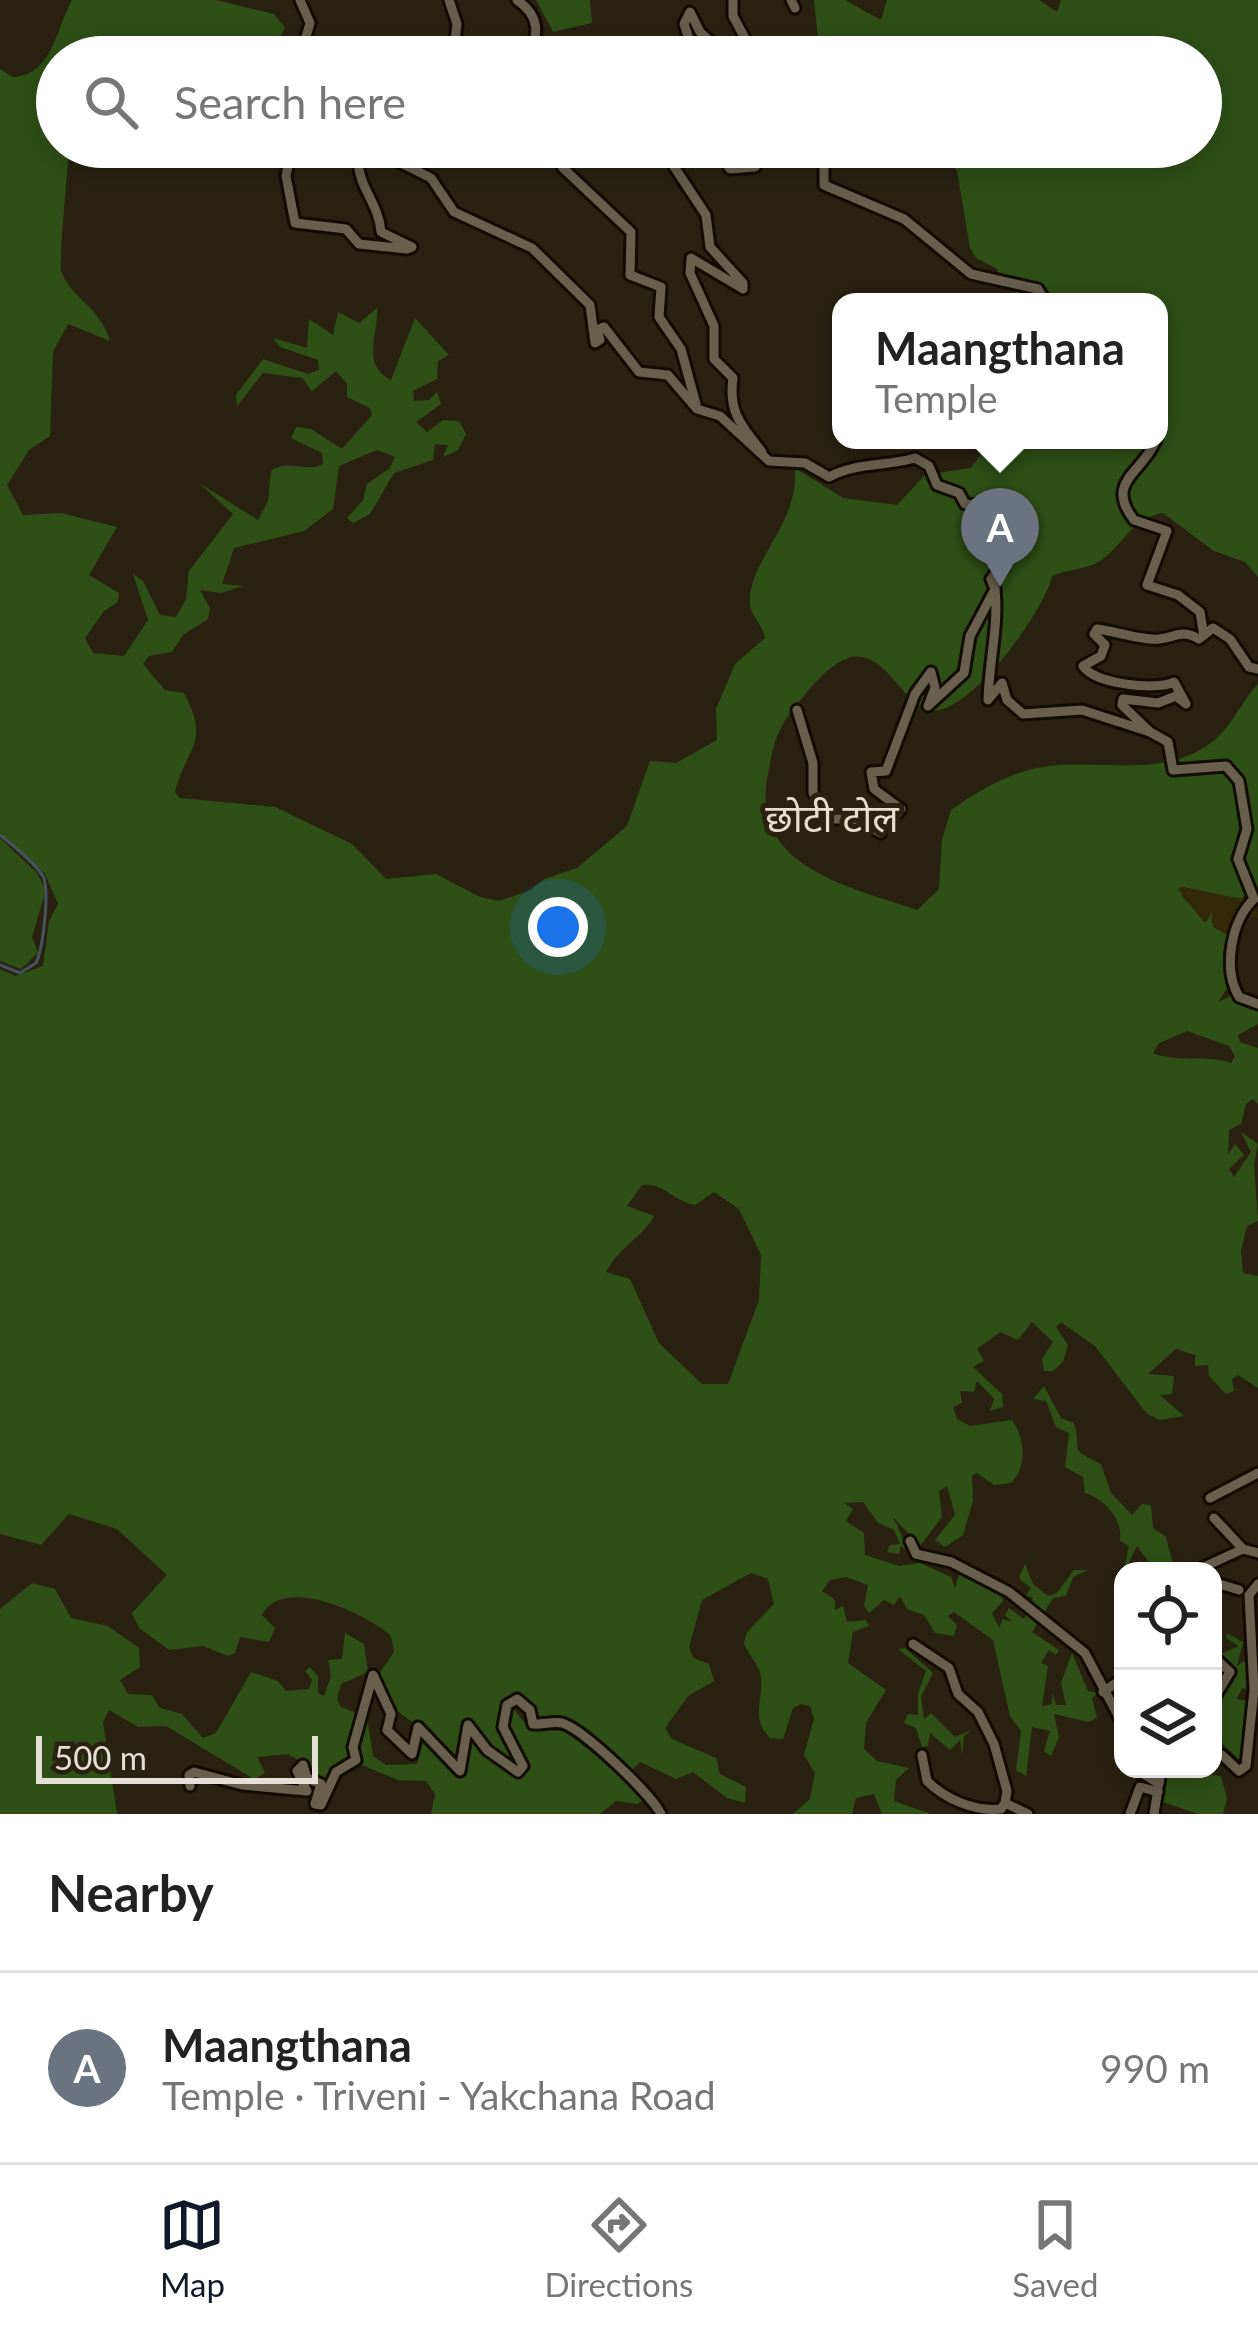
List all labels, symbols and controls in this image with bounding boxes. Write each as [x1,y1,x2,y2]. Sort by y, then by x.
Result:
search box [36,36,1222,168]
icon: search [78,69,144,135]
text: Search here [174,75,406,129]
popup [832,293,1168,449]
text: Maangthana [875,321,1125,375]
text: Temple [875,375,998,421]
pin: A [961,488,1039,587]
district label: छोटी टोल [765,794,899,840]
your location [528,897,588,957]
map controls [1114,1562,1222,1778]
button: locate [1114,1562,1222,1670]
button: layers [1114,1670,1222,1778]
scale bar [36,1730,318,1783]
text: 500 m [54,1737,147,1777]
text: Nearby [48,1862,214,1923]
text: Maangthana [162,2018,412,2072]
text: A [73,2045,101,2091]
text: 990 m [1100,2045,1210,2091]
text: Temple · Triveni - Yakchana Road [162,2072,716,2118]
tab: Map [159,2192,225,2304]
tab: Directions [544,2192,693,2304]
tab: Saved [1012,2192,1099,2304]

